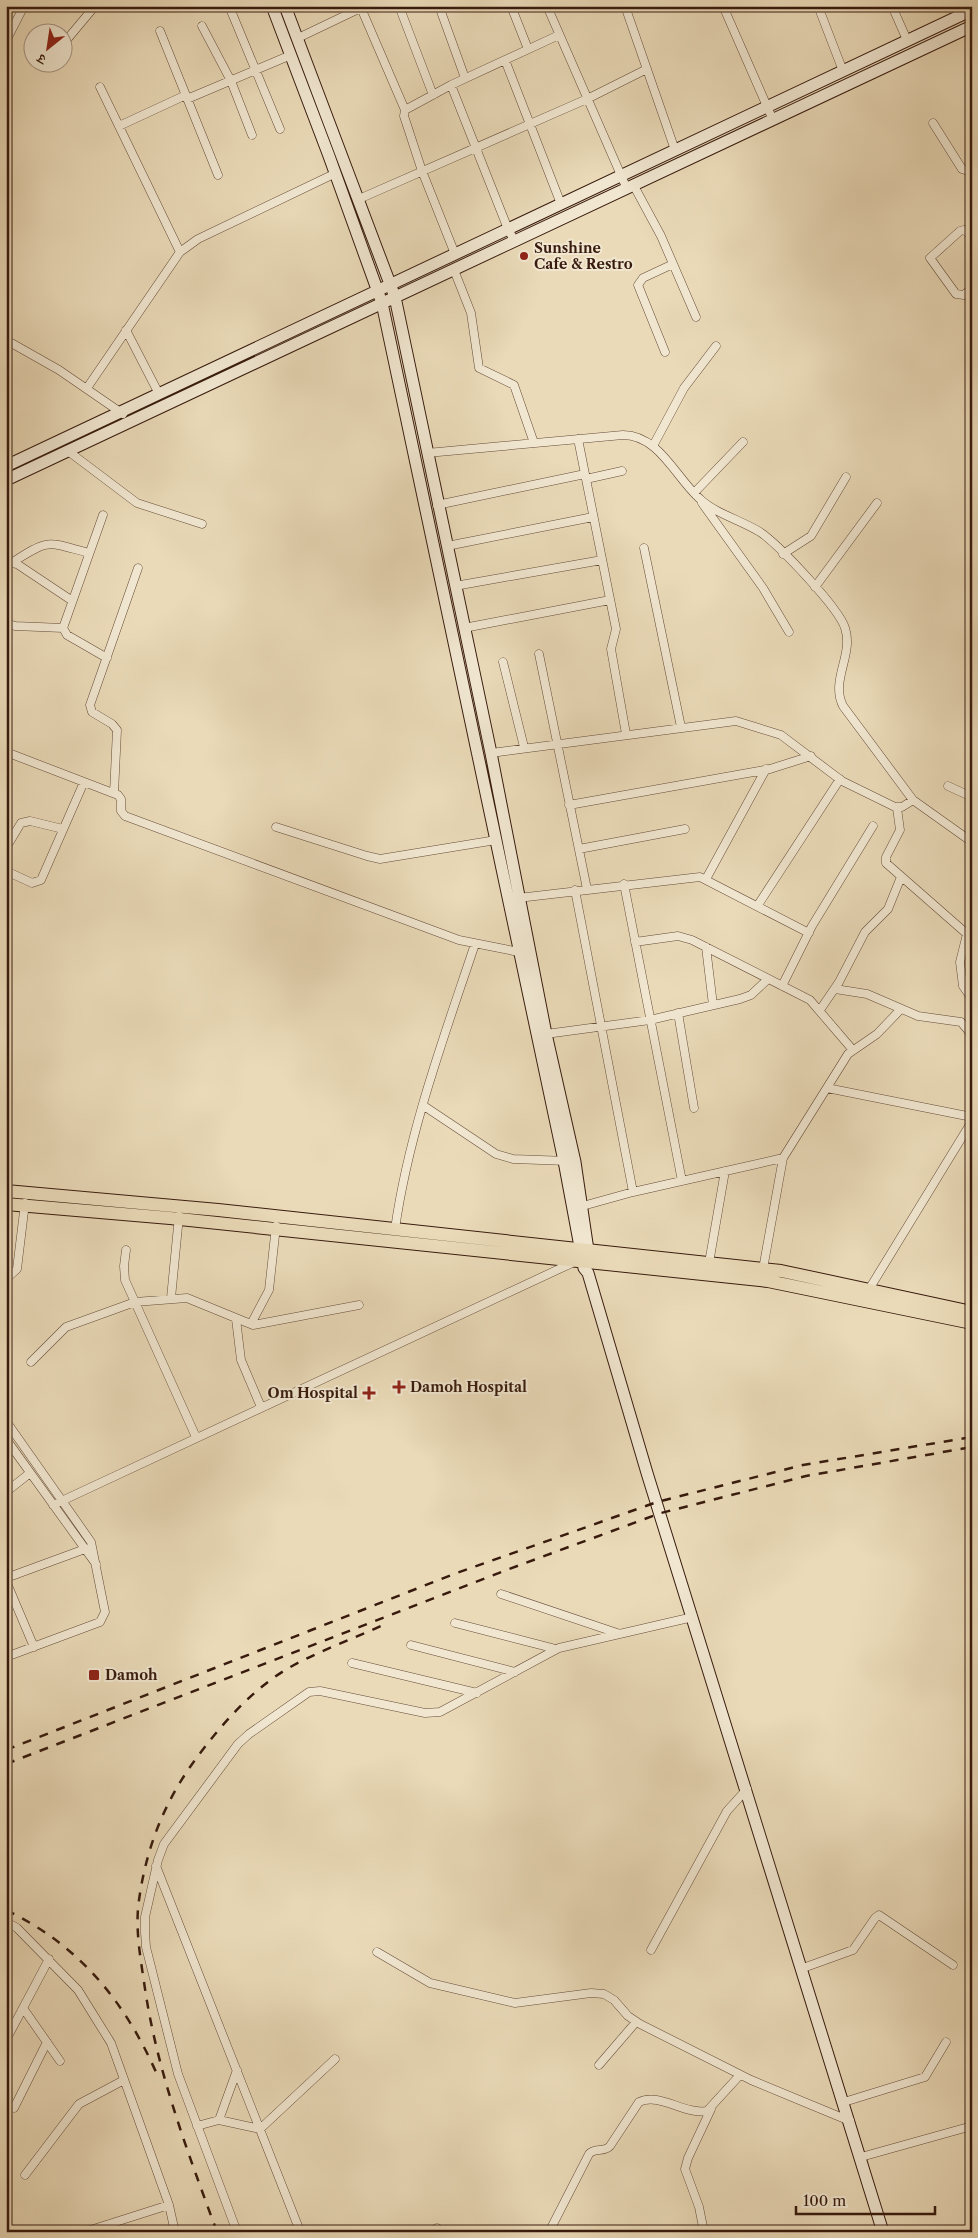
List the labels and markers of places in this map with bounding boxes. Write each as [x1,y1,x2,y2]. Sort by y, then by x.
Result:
place label: Sunshine Cafe & Restro [534,239,633,273]
marker: Sunshine Cafe & Restro [518,250,530,262]
place label: Damoh Hospital [410,1378,527,1396]
marker: Damoh Hospital [392,1380,406,1394]
place label: Om Hospital [268,1384,358,1402]
marker: Om Hospital [362,1386,376,1400]
place label: Damoh [105,1666,158,1684]
marker: Damoh [87,1668,101,1682]

